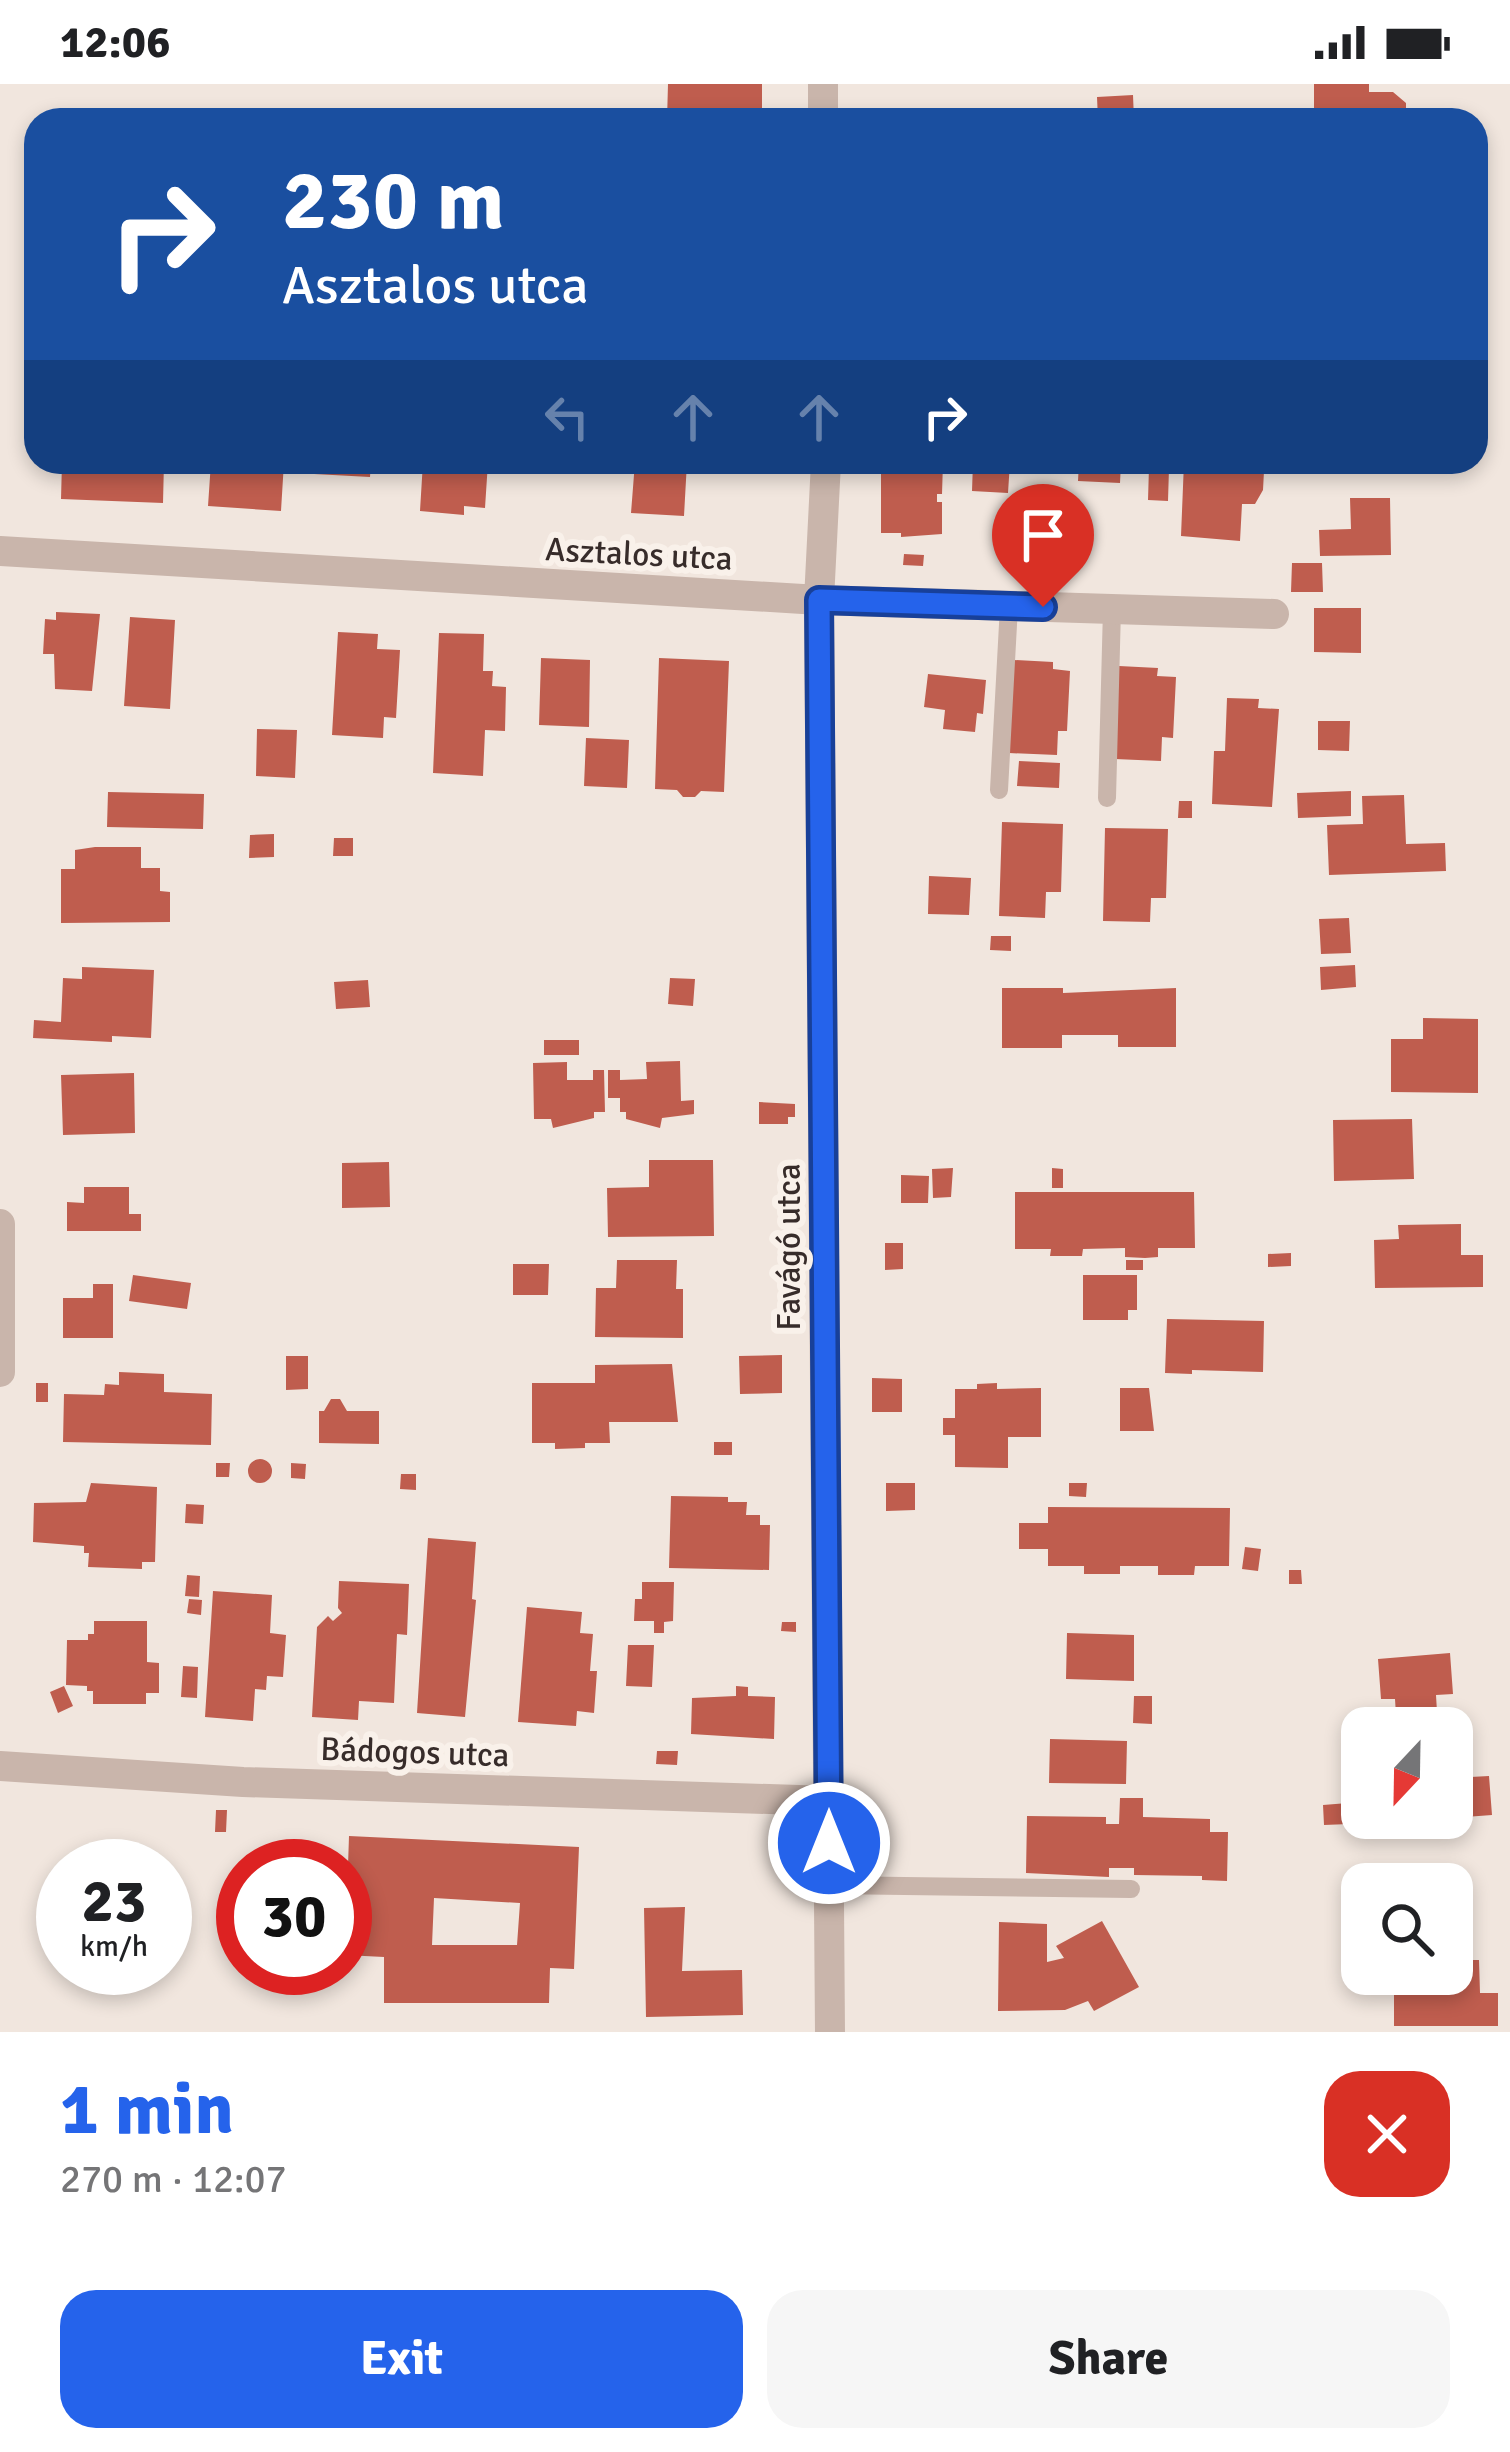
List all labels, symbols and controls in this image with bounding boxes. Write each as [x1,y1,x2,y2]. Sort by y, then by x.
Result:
text: 12:06 [60,15,170,70]
text: 230 m [282,149,504,253]
icon: right [84,156,240,312]
text: Asztalos utca [282,252,589,319]
icon: left [534,384,600,450]
icon: ahead [660,384,726,450]
icon: ahead [786,384,852,450]
icon: right [912,384,978,450]
pin [992,484,1094,607]
icon: arrive [1010,502,1076,568]
street label: Asztalos utca [544,529,734,580]
street label: Favágó utca [769,1163,810,1331]
north arrow [1341,1707,1473,1839]
map controls [1341,1707,1473,1995]
street label: Bádogos utca [320,1729,510,1776]
position arrow [766,1780,892,1906]
speed limit sign: 30 [216,1839,372,1995]
button: search [1341,1863,1473,1995]
text: 23 [82,1865,146,1939]
text: km/h [80,1928,148,1965]
text: 1 min [60,2065,234,2154]
button: close [1324,2071,1450,2197]
text: 270 m · 12:07 [60,2155,287,2203]
button: Exit [60,2290,743,2428]
button: Share [767,2290,1450,2428]

